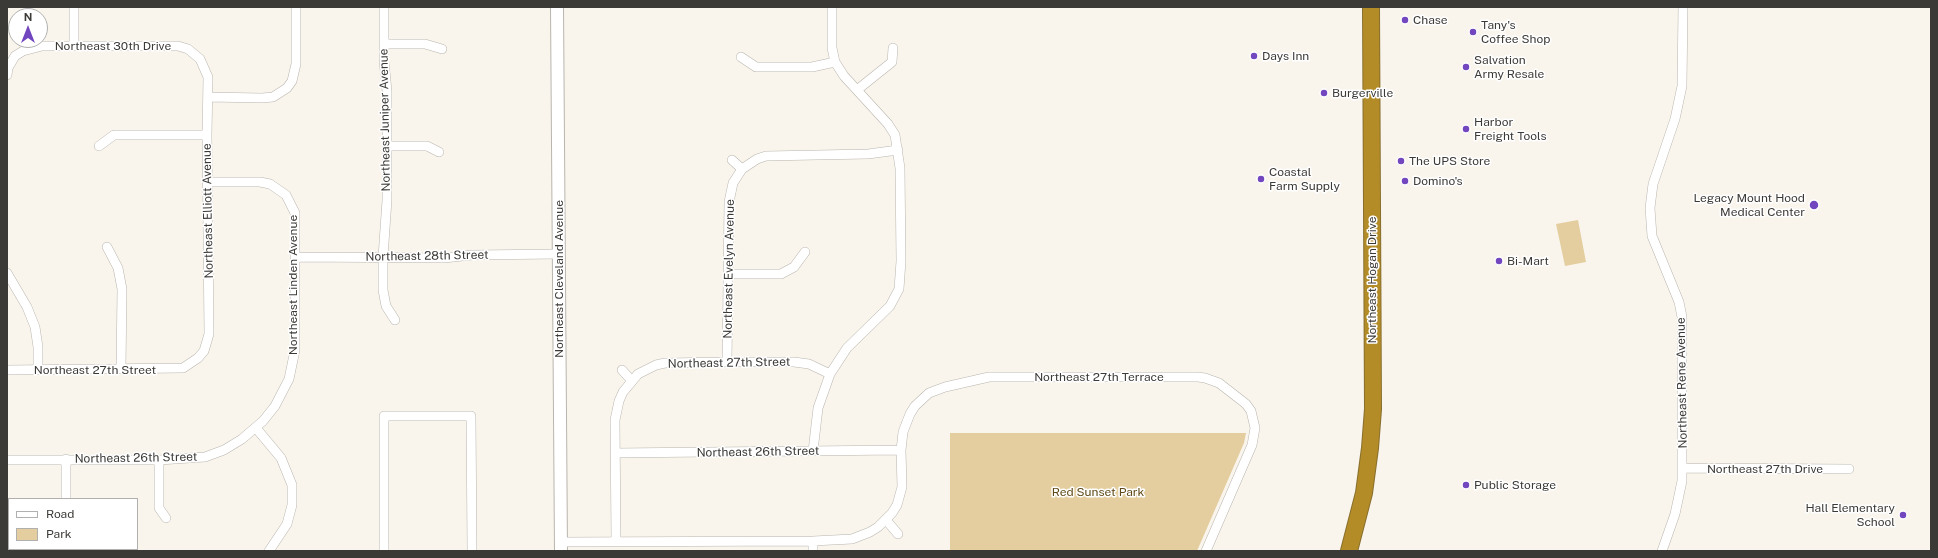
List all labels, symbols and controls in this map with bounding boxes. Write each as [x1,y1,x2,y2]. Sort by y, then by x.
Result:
north arrow [8,8,48,48]
text: N [24,11,32,23]
place label: Chase [1413,13,1448,27]
marker: Chase [1400,15,1410,25]
place label: Tany's Coffee Shop [1481,18,1550,46]
marker: Tany's Coffee Shop [1468,27,1478,37]
street label: Northeast 30th Drive [55,39,171,53]
street label: Northeast Juniper Avenue [377,48,393,192]
place label: Days Inn [1262,49,1309,63]
marker: Days Inn [1249,51,1259,61]
place label: Salvation Army Resale [1474,53,1544,81]
marker: Salvation Army Resale [1461,62,1471,72]
place label: Burgerville [1332,86,1393,100]
marker: Burgerville [1319,88,1329,98]
place label: Harbor Freight Tools [1474,115,1547,143]
marker: Harbor Freight Tools [1461,124,1471,134]
street label: Northeast Elliott Avenue [200,143,216,279]
place label: The UPS Store [1409,154,1490,168]
marker: The UPS Store [1396,156,1406,166]
place label: Coastal Farm Supply [1269,165,1340,193]
marker: Coastal Farm Supply [1256,174,1266,184]
place label: Domino's [1413,174,1463,188]
marker: Domino's [1400,176,1410,186]
place label: Legacy Mount Hood Medical Center [1693,191,1805,219]
street label: Northeast Evelyn Avenue [721,199,737,339]
marker: Legacy Mount Hood Medical Center [1808,199,1820,211]
street label: Northeast Cleveland Avenue [552,200,566,358]
street label: Northeast Linden Avenue [286,215,300,355]
street label: Northeast Hogan Drive [1365,216,1379,344]
street label: Northeast 28th Street [365,248,489,264]
place label: Bi-Mart [1507,254,1549,268]
marker: Bi-Mart [1494,256,1504,266]
street label: Northeast Rene Avenue [1674,317,1690,449]
street label: Northeast 27th Street [668,355,790,371]
street label: Northeast 27th Street [34,363,156,377]
street label: Northeast 27th Terrace [1034,370,1164,384]
street label: Northeast 26th Street [696,444,820,460]
street label: Northeast 26th Street [74,450,198,466]
street label: Northeast 27th Drive [1707,462,1823,476]
place label: Public Storage [1474,478,1556,492]
marker: Public Storage [1461,480,1471,490]
park label: Red Sunset Park [1052,485,1144,499]
legend [8,498,138,550]
place label: Hall Elementary School [1805,501,1895,529]
text: Road [46,507,74,521]
marker: Hall Elementary School [1898,510,1908,520]
text: Park [46,527,72,541]

